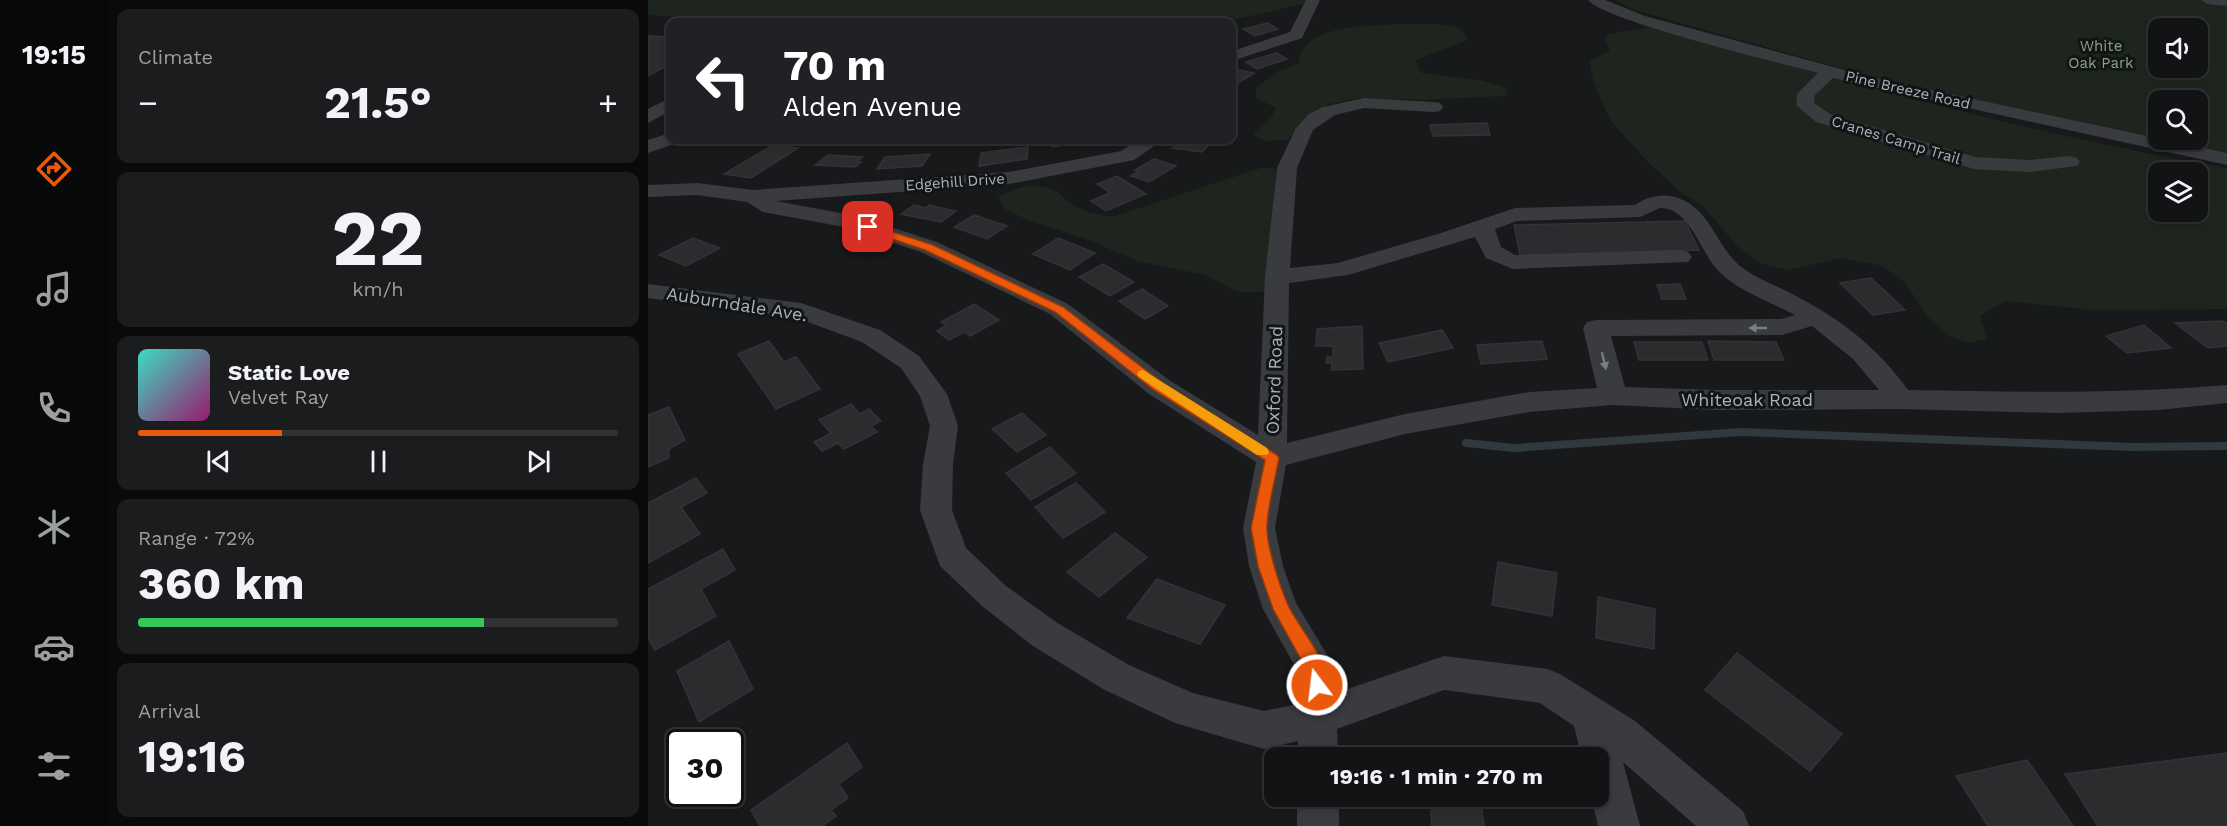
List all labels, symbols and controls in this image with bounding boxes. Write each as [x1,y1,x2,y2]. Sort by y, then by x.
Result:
map controls [2148,18,2208,222]
button: sound [2148,18,2208,78]
park label: White Oak Park [2068,37,2134,72]
text: 19:15 [22,39,86,71]
text: 70 m [783,41,886,90]
icon: left [684,42,762,120]
text: Climate [138,45,213,69]
street label: Pine Breeze Road [1844,67,1972,113]
text: 21.5° [324,76,432,129]
text: − [138,83,158,122]
text: + [598,83,618,122]
button: search [2148,90,2208,150]
text: Alden Avenue [783,91,962,123]
street label: Cranes Camp Trail [1829,112,1963,168]
icon: directions [33,148,75,190]
button: layers [2148,162,2208,222]
street label: Edgehill Drive [905,170,1005,194]
text: 22 [332,192,424,284]
pin [842,201,893,252]
icon: arrive [851,210,884,243]
icon: music [33,268,75,310]
text: km/h [352,277,404,301]
street label: Auburndale Ave. [665,282,809,326]
one-way arrow [1749,323,1768,332]
street label: Oxford Road [1262,325,1286,435]
one-way arrow [1600,352,1610,370]
text: Static Love [228,360,350,385]
text: Velvet Ray [228,385,329,409]
icon: phone [33,387,75,429]
street label: Whiteoak Road [1681,389,1813,410]
icon: previous [202,445,235,478]
icon: pause [362,445,395,478]
icon: next [522,445,555,478]
icon: climate [33,506,75,548]
text: Range · 72% [138,526,255,550]
text: 360 km [138,557,305,610]
icon: car [33,626,75,668]
position arrow [1285,653,1349,717]
text: Arrival [138,699,200,723]
speed limit sign: 30 [666,729,744,807]
text: 19:16 [138,730,246,783]
icon: filters [33,745,75,787]
text: 19:16 · 1 min · 270 m [1330,764,1543,789]

